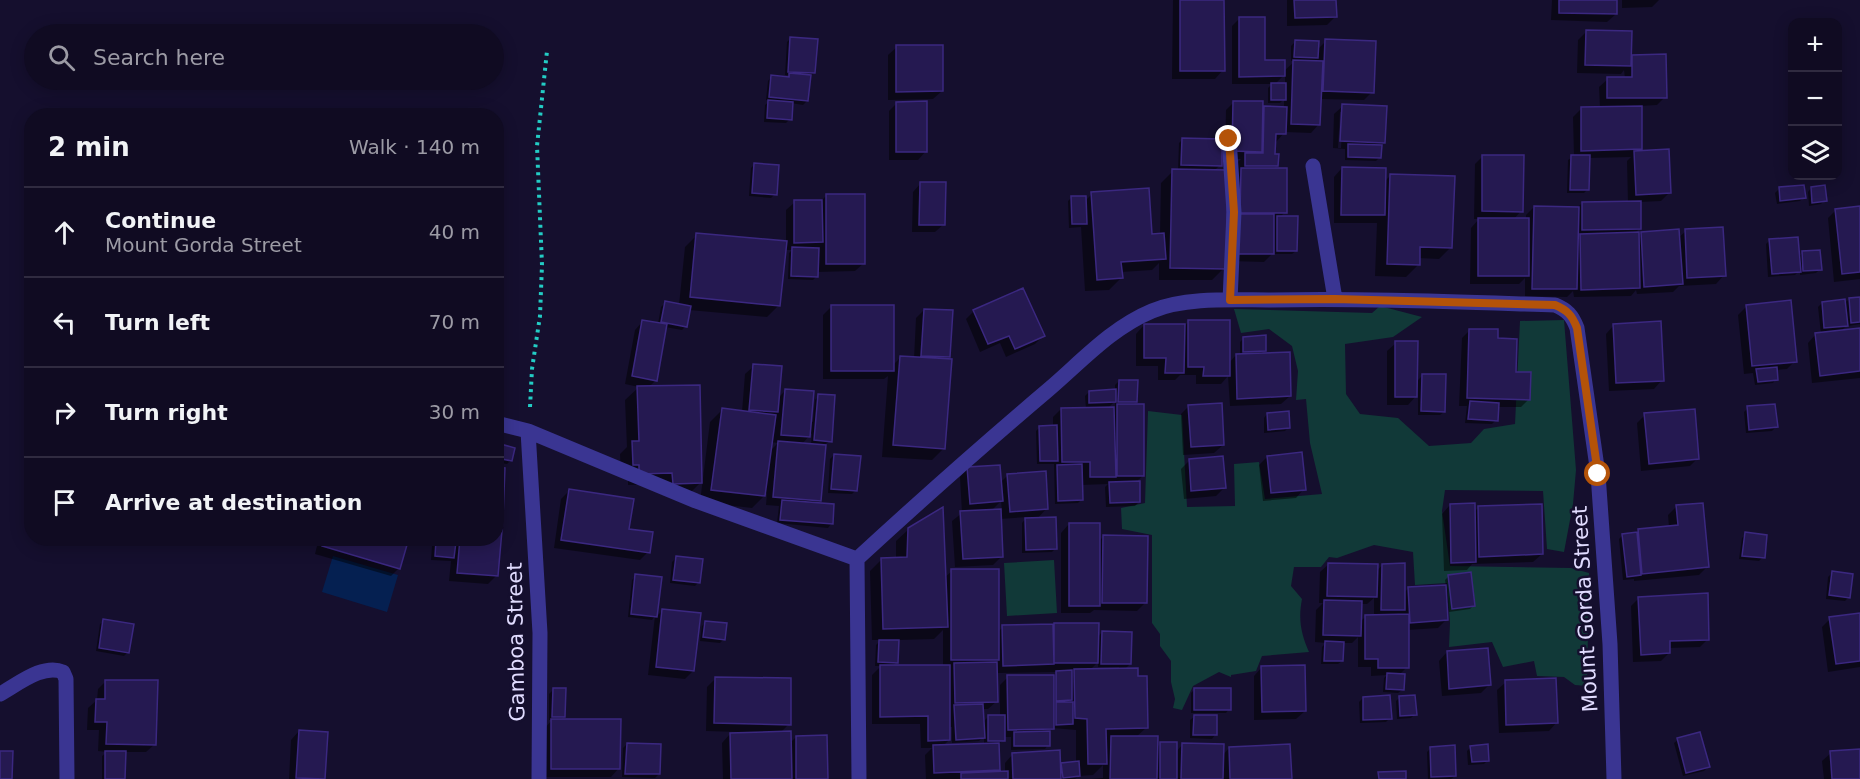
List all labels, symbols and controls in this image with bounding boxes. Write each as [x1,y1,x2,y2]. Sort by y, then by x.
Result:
map controls [1788,18,1842,180]
button: + [1788,18,1842,72]
search box [24,24,504,90]
icon: search [45,41,78,74]
text: Search here [93,45,225,70]
button: − [1788,72,1842,126]
route end [1215,125,1241,151]
button: layers [1788,126,1842,180]
text: 2 min [48,132,130,162]
text: Walk · 140 m [349,135,480,159]
text: Continue [105,208,216,233]
icon: ahead [48,216,81,249]
text: 40 m [429,220,480,244]
text: Mount Gorda Street [105,233,302,257]
icon: left [48,306,81,339]
text: Turn left [105,310,210,335]
text: 70 m [429,310,480,334]
icon: right [48,396,81,429]
text: Turn right [105,400,228,425]
text: 30 m [429,400,480,424]
route start [1584,460,1610,486]
icon: arrive [48,486,81,519]
text: Arrive at destination [105,490,362,515]
street label: Mount Gorda Street [1568,505,1602,713]
street label: Gamboa Street [503,562,529,722]

